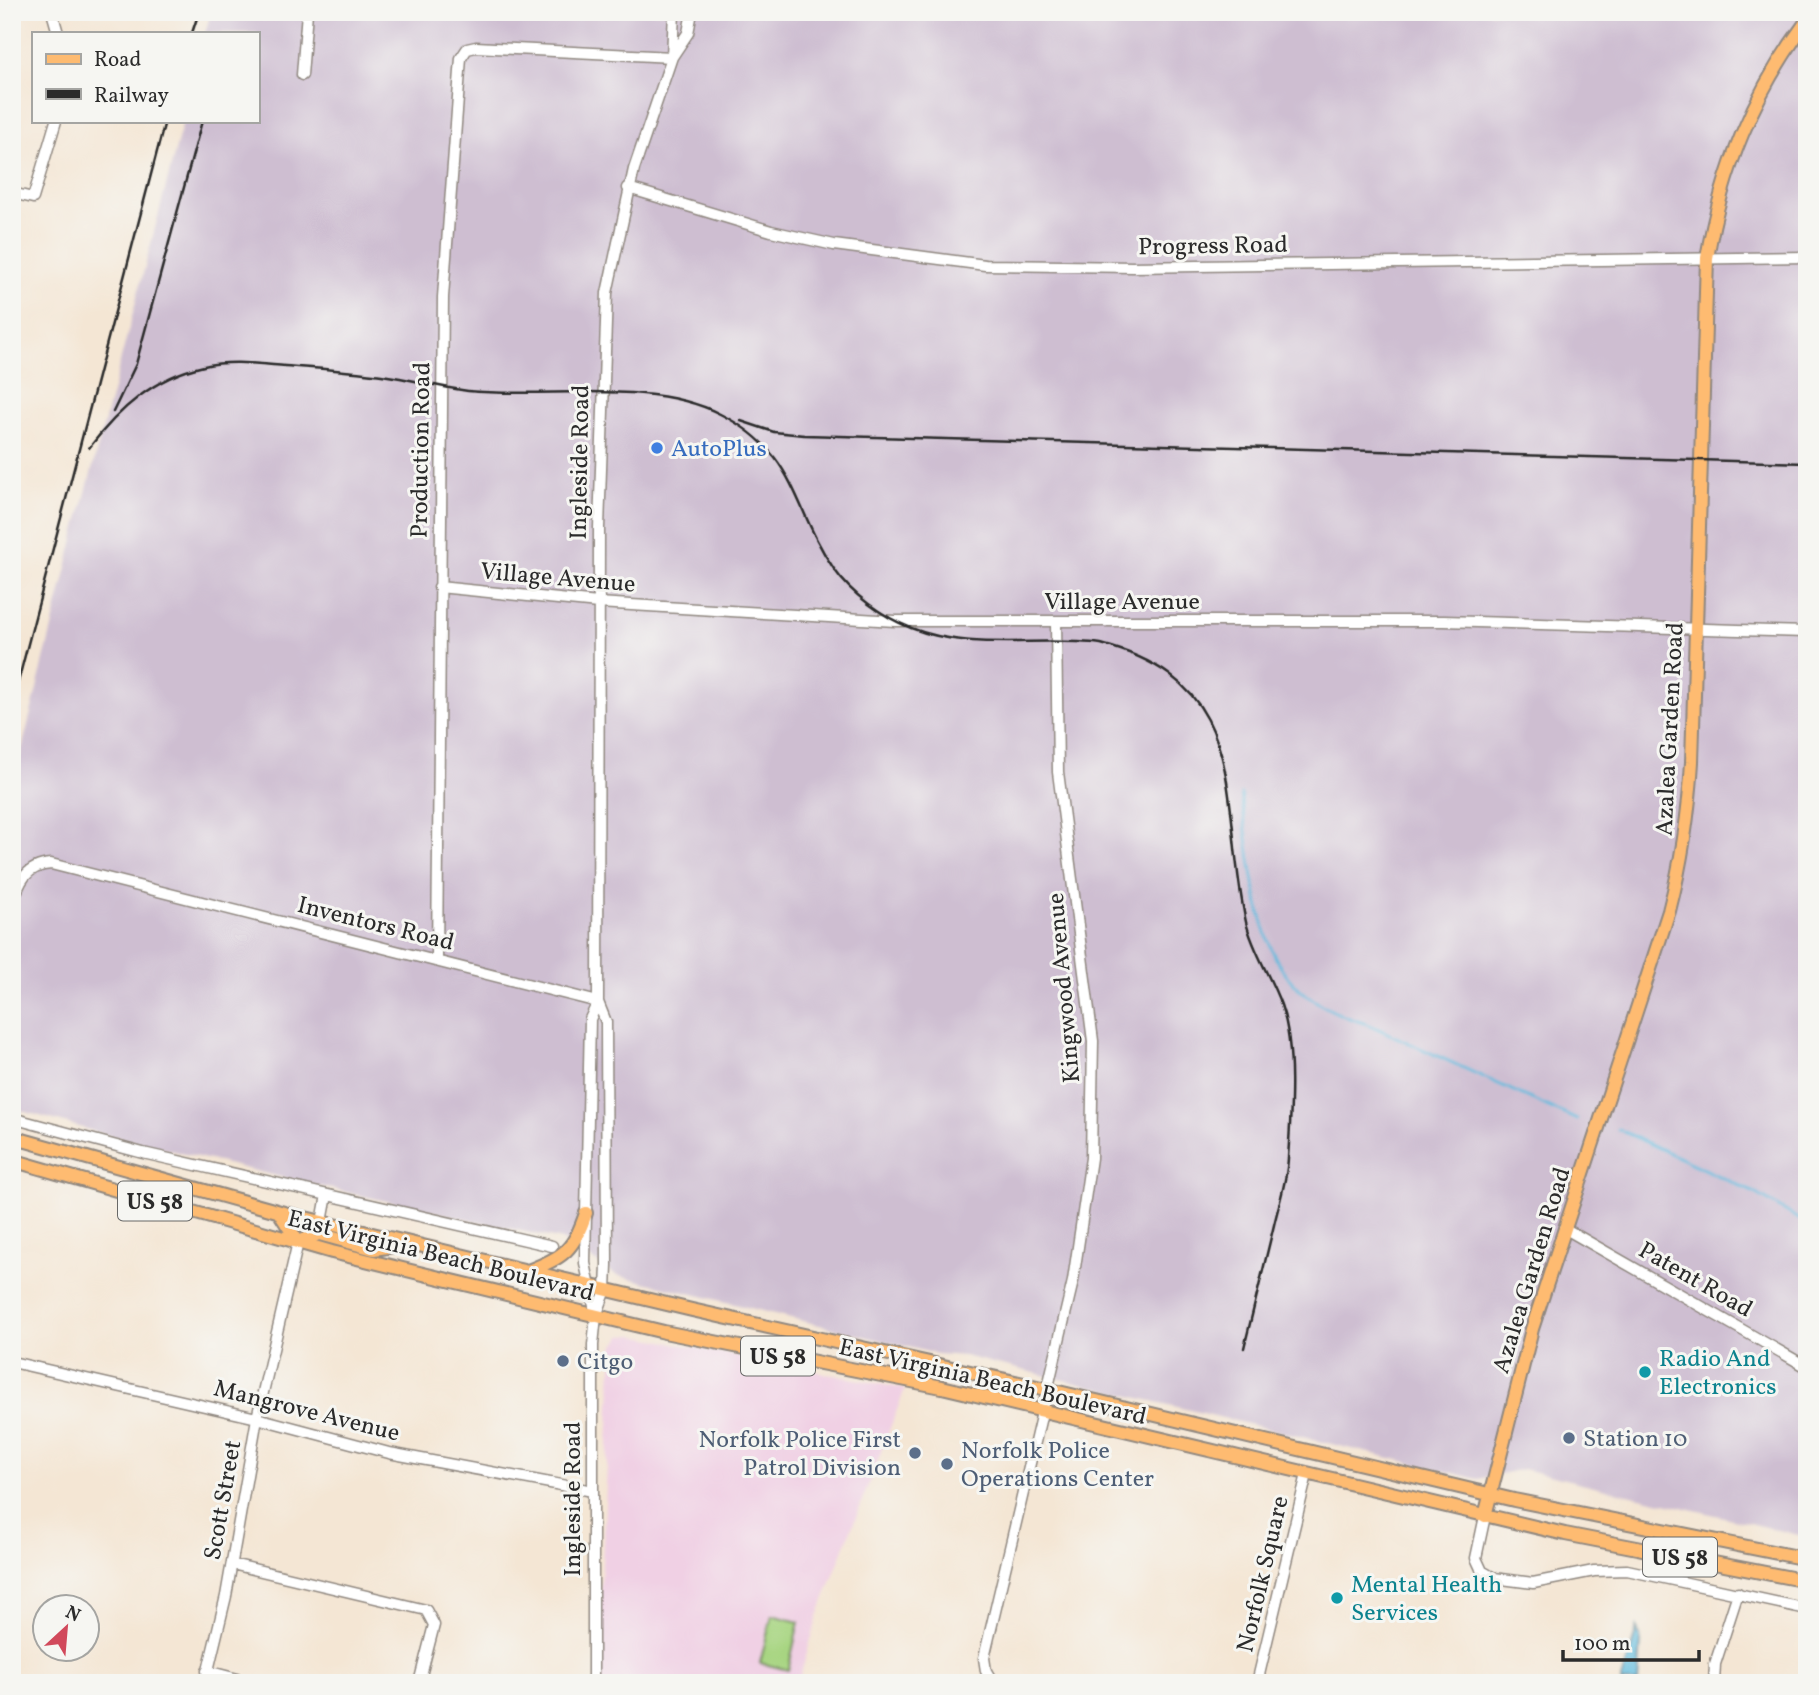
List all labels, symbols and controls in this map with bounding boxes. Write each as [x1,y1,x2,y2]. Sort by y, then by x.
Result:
legend [32,32,259,122]
text: Road [94,46,141,75]
text: Railway [94,82,170,111]
street label: Progress Road [1138,229,1288,265]
street label: Production Road [403,362,441,538]
street label: Ingleside Road [563,384,599,540]
place label: AutoPlus [671,433,767,467]
marker: AutoPlus [649,440,665,456]
street label: Village Avenue [479,555,637,603]
street label: Village Avenue [1044,586,1200,620]
street label: Azalea Garden Road [1648,621,1694,837]
street label: Inventors Road [294,889,457,961]
street label: Kingwood Avenue [1040,891,1090,1084]
street label: Azalea Garden Road [1485,1163,1580,1378]
road number: US 58 [118,1182,192,1220]
street label: East Virginia Beach Boulevard [284,1202,597,1312]
street label: Patent Road [1632,1234,1758,1327]
street label: East Virginia Beach Boulevard [835,1331,1150,1435]
road number: US 58 [741,1336,815,1376]
place label: Radio And Electronics [1659,1343,1777,1405]
place label: Citgo [577,1346,633,1380]
marker: Citgo [555,1353,571,1369]
marker: Radio And Electronics [1637,1364,1653,1380]
street label: Mangrove Avenue [210,1372,403,1451]
street label: Ingleside Road [557,1421,591,1577]
place label: Station 10 [1583,1423,1688,1457]
place label: Norfolk Police First Patrol Division [699,1424,901,1486]
marker: Station 10 [1561,1430,1577,1446]
place label: Norfolk Police Operations Center [961,1435,1154,1497]
street label: Scott Street [197,1438,251,1563]
marker: Norfolk Police First Patrol Division [907,1445,923,1461]
marker: Norfolk Police Operations Center [939,1456,955,1472]
street label: Norfolk Square [1229,1493,1298,1656]
road number: US 58 [1643,1538,1717,1576]
place label: Mental Health Services [1351,1569,1502,1631]
marker: Mental Health Services [1329,1590,1345,1606]
north arrow [32,1594,102,1664]
text: N [61,1600,85,1629]
scale bar [1563,1618,1700,1662]
text: 100 m [1574,1630,1631,1659]

